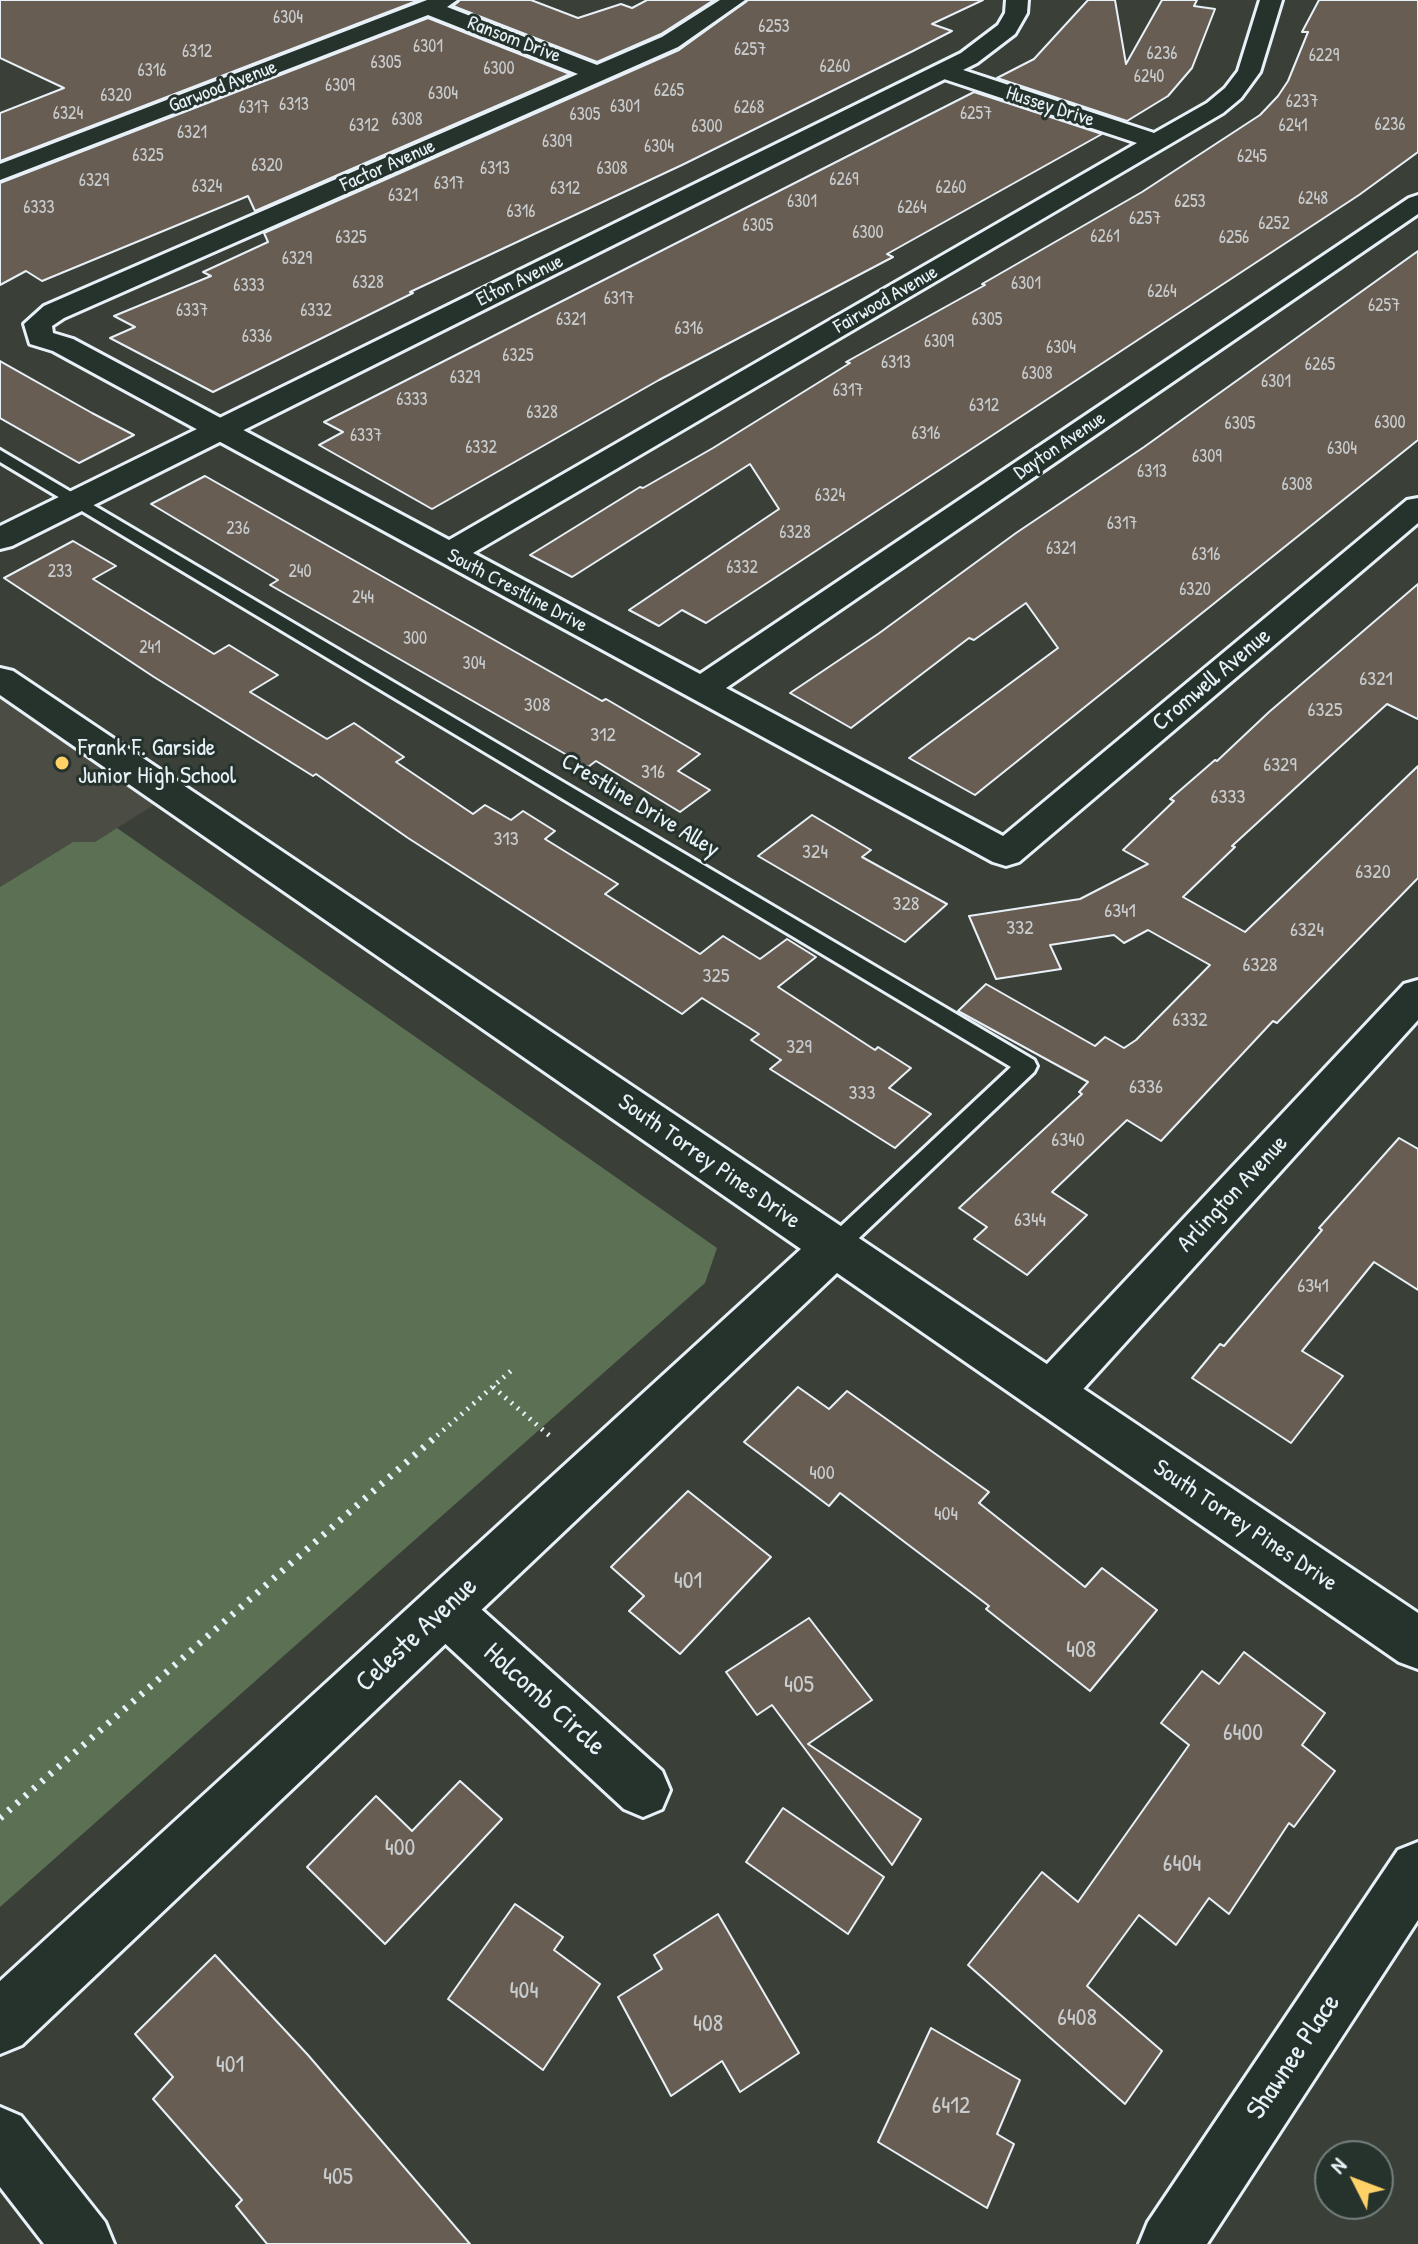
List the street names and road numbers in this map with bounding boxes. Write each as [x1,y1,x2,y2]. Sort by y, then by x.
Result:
street label: Ransom Drive [464,11,564,69]
street label: Garwood Avenue [166,55,280,119]
street label: Hussey Drive [1003,81,1097,133]
street label: Factor Avenue [337,134,439,198]
street label: Elton Avenue [473,250,567,312]
street label: Fairwood Avenue [830,261,942,339]
street label: Dayton Avenue [1010,407,1110,485]
street label: South Crestline Drive [443,544,591,638]
street label: Cromwell Avenue [1147,622,1277,738]
street label: Crestline Drive Alley [556,747,724,865]
street label: South Torrey Pines Drive [612,1088,806,1236]
street label: Arlington Avenue [1172,1130,1294,1258]
street label: South Torrey Pines Drive [1147,1454,1343,1598]
street label: Celeste Avenue [349,1570,485,1700]
street label: Holcomb Circle [476,1636,612,1764]
street label: Shawnee Place [1240,1988,1348,2126]

